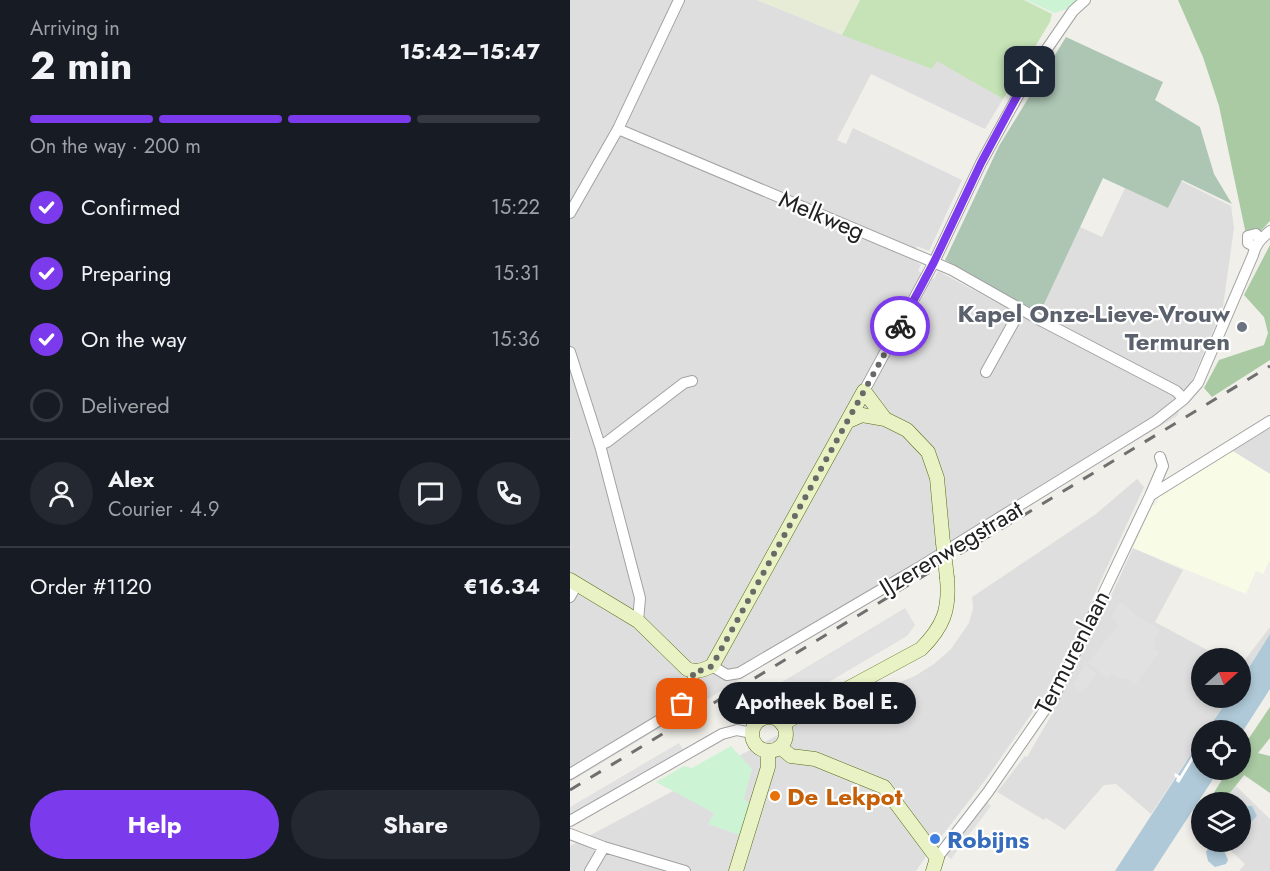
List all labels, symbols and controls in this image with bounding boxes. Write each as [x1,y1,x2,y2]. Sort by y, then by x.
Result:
text: Arriving in [30,14,120,43]
text: 15:42–15:47 [399,35,540,67]
text: 2 min [30,37,132,94]
pin [1004,46,1055,97]
icon: home [1013,55,1046,88]
text: On the way · 200 m [30,132,201,161]
street label: Melkweg [774,181,870,249]
icon: check [30,191,63,224]
text: Confirmed [81,191,180,223]
text: 15:22 [491,193,540,222]
icon: check [30,257,63,290]
text: Preparing [81,257,172,289]
text: 15:31 [494,259,540,288]
courier [870,296,930,356]
place label: Kapel Onze-Lieve-Vrouw Termuren [958,296,1231,359]
icon: bike [884,310,917,343]
marker: Kapel Onze-Lieve-Vrouw Termuren [1235,320,1249,334]
icon: check [30,323,63,356]
text: On the way [81,323,186,355]
text: 15:36 [491,325,540,354]
text: Delivered [81,389,170,421]
button: person [30,462,93,525]
button: chat [399,462,462,525]
button: phone [477,462,540,525]
text: Alex [108,463,154,495]
street label: IJzerenwegstraat [873,491,1030,605]
text: Courier · 4.9 [108,495,220,524]
text: Order #1120 [30,570,152,602]
text: €16.34 [464,570,540,602]
street label: Termurenlaan [1026,584,1118,720]
north arrow [1191,648,1251,708]
map controls [1191,648,1251,852]
pin [656,678,707,729]
callout: Apotheek Boel E. [718,683,916,725]
icon: bag [665,687,698,720]
text: Apotheek Boel E. [735,688,899,717]
button: locate [1191,720,1251,780]
place label: De Lekpot [787,779,903,814]
marker: De Lekpot [768,789,782,803]
button: Help [30,790,279,859]
button: Share [291,790,540,859]
button: layers [1191,792,1251,852]
place label: Robijns [947,822,1029,857]
marker: Robijns [928,832,942,846]

